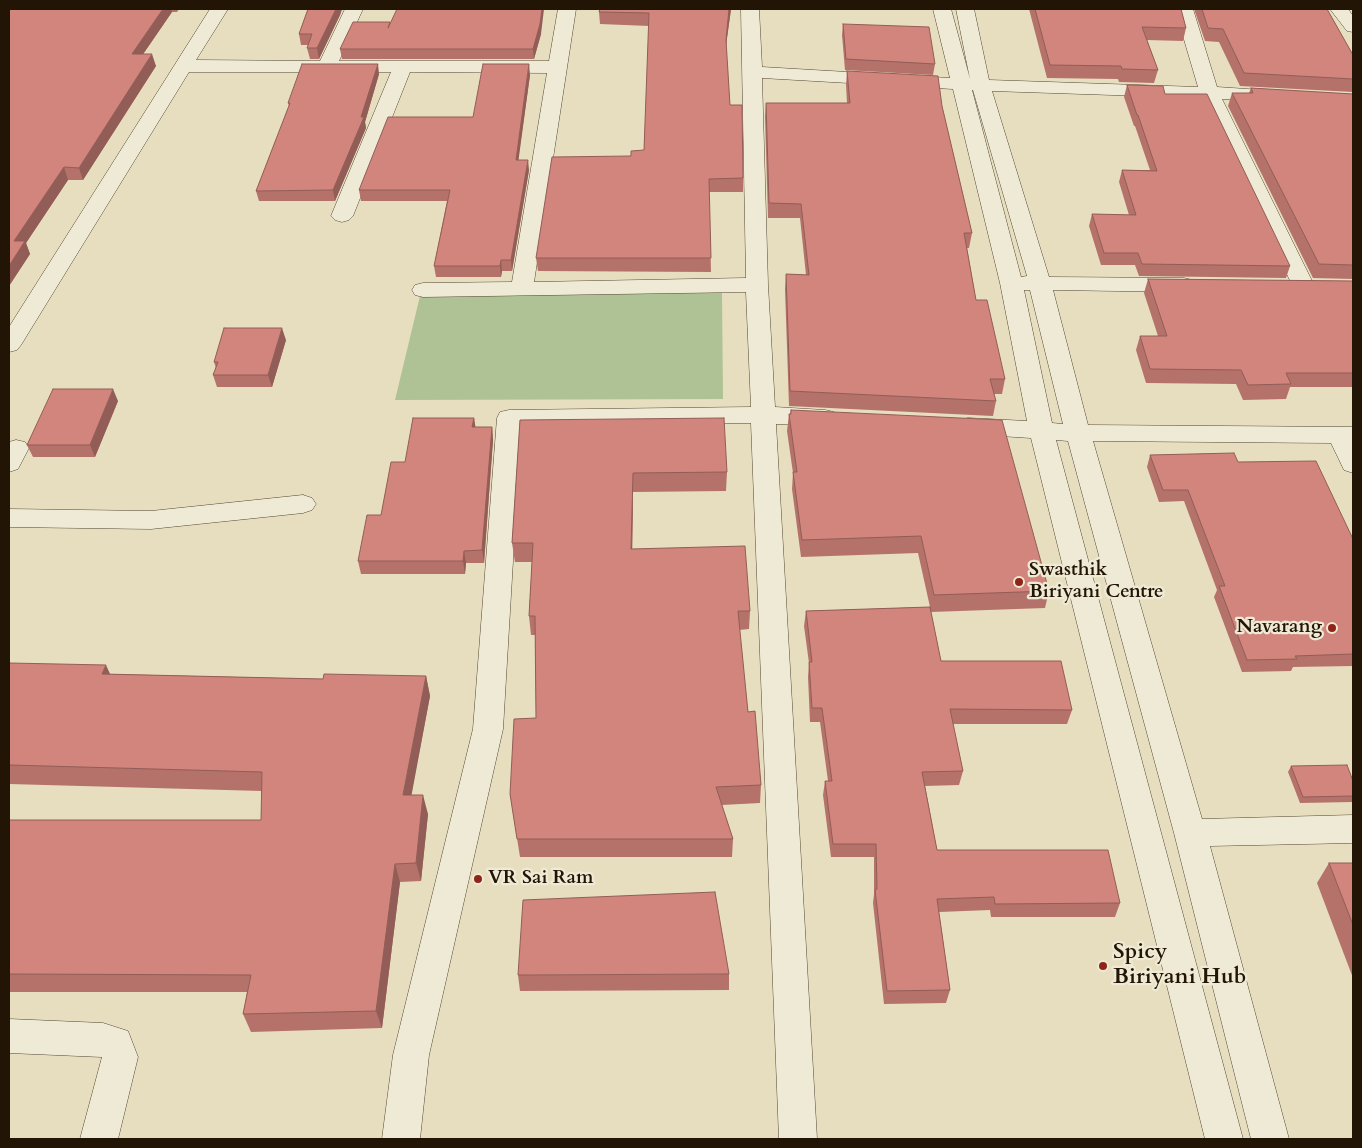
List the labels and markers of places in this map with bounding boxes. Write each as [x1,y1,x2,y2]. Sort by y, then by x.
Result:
place label: Swasthik Biriyani Centre [1029,560,1163,604]
marker: Swasthik Biriyani Centre [1013,576,1025,588]
place label: Navarang [1237,617,1322,639]
marker: Navarang [1326,622,1338,634]
place label: VR Sai Ram [488,868,593,890]
marker: VR Sai Ram [472,873,484,885]
place label: Spicy Biriyani Hub [1113,940,1246,991]
marker: Spicy Biriyani Hub [1097,960,1109,972]

